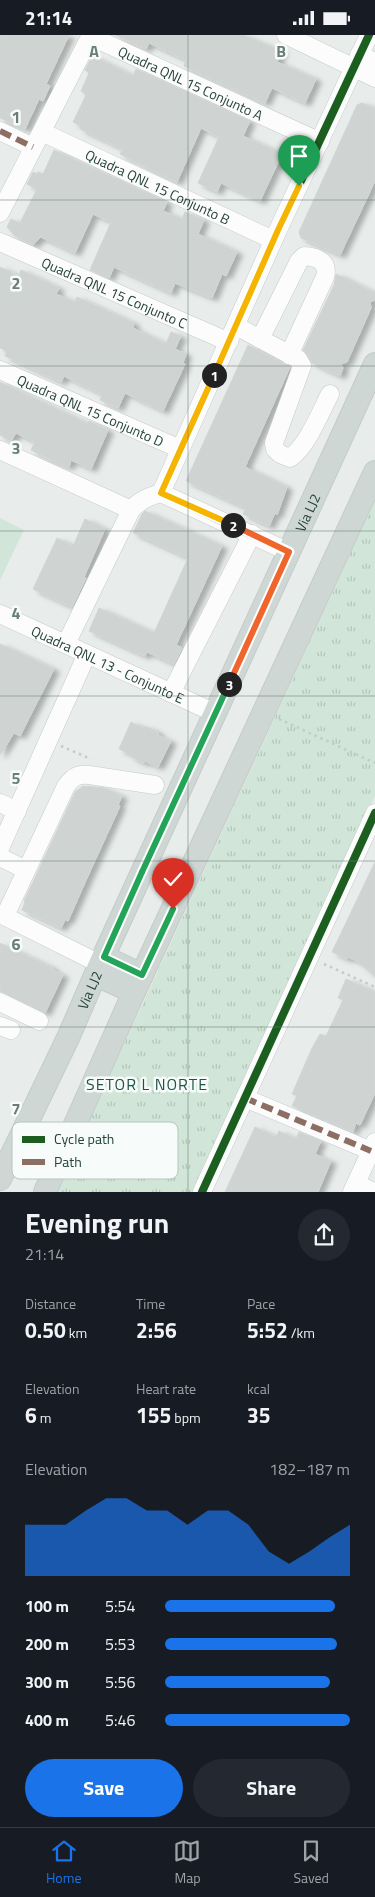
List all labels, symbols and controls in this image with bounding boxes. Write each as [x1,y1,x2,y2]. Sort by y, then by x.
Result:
text: 21:14 [25,3,72,32]
text: A [89,39,99,63]
text: B [276,39,286,63]
street label: Quadra QNL 15 Conjunto A [115,40,267,125]
text: 1 [12,105,20,129]
pin [278,135,320,186]
icon: arrive [285,142,313,170]
street label: Quadra QNL 15 Conjunto B [82,143,234,229]
street label: Quadra QNL 15 Conjunto C [38,251,191,333]
text: 2 [12,271,20,295]
pin: 1 [202,363,226,387]
text: 1 [211,365,218,386]
street label: Quadra QNL 15 Conjunto D [14,368,167,451]
text: 3 [12,436,20,460]
street label: Via LJ2 [289,490,325,535]
pin: 2 [220,513,246,537]
text: 2 [230,515,237,536]
text: 4 [12,601,21,625]
street label: Quadra QNL 13 - Conjunto E [28,619,188,708]
pin: 3 [216,671,242,697]
text: 3 [226,674,233,695]
text: 5 [12,766,21,790]
pin [152,858,194,909]
icon: check [159,865,187,893]
text: 6 [12,932,21,956]
street label: Via LJ2 [71,967,106,1012]
district label: SETOR L NORTE [86,1072,208,1096]
text: 7 [12,1097,20,1121]
legend [12,1122,178,1179]
text: Cycle path [54,1128,114,1149]
text: Path [54,1151,82,1172]
text: Evening run [25,1201,169,1244]
button: share [298,1209,350,1261]
text: 21:14 [25,1242,64,1266]
text: Distance [25,1293,76,1314]
text: Time [136,1293,165,1314]
text: Pace [247,1293,275,1314]
text: 0.50 [25,1314,66,1346]
text: 2:56 [136,1314,177,1346]
text: 5:52 [247,1314,288,1346]
text: km [66,1322,87,1343]
text: /km [288,1322,315,1343]
text: Elevation [25,1378,79,1399]
text: Heart rate [136,1378,196,1399]
text: kcal [247,1378,270,1399]
text: 6 [25,1399,37,1431]
text: 155 [136,1399,171,1431]
text: 35 [247,1399,271,1431]
text: m [37,1407,52,1428]
text: bpm [171,1407,201,1428]
text: Elevation [25,1457,87,1481]
text: 182–187 m [269,1457,350,1481]
text: 100 m [25,1594,69,1618]
text: 5:54 [105,1594,135,1618]
text: 200 m [25,1632,69,1656]
text: 5:53 [105,1632,135,1656]
text: 300 m [25,1670,69,1694]
text: 5:56 [105,1670,135,1694]
text: 400 m [25,1708,69,1732]
text: 5:46 [105,1708,135,1732]
button: Save [25,1759,183,1817]
button: Share [193,1759,350,1817]
tab: Home [46,1837,82,1888]
tab: Map [173,1837,201,1888]
tab: Saved [293,1837,329,1888]

